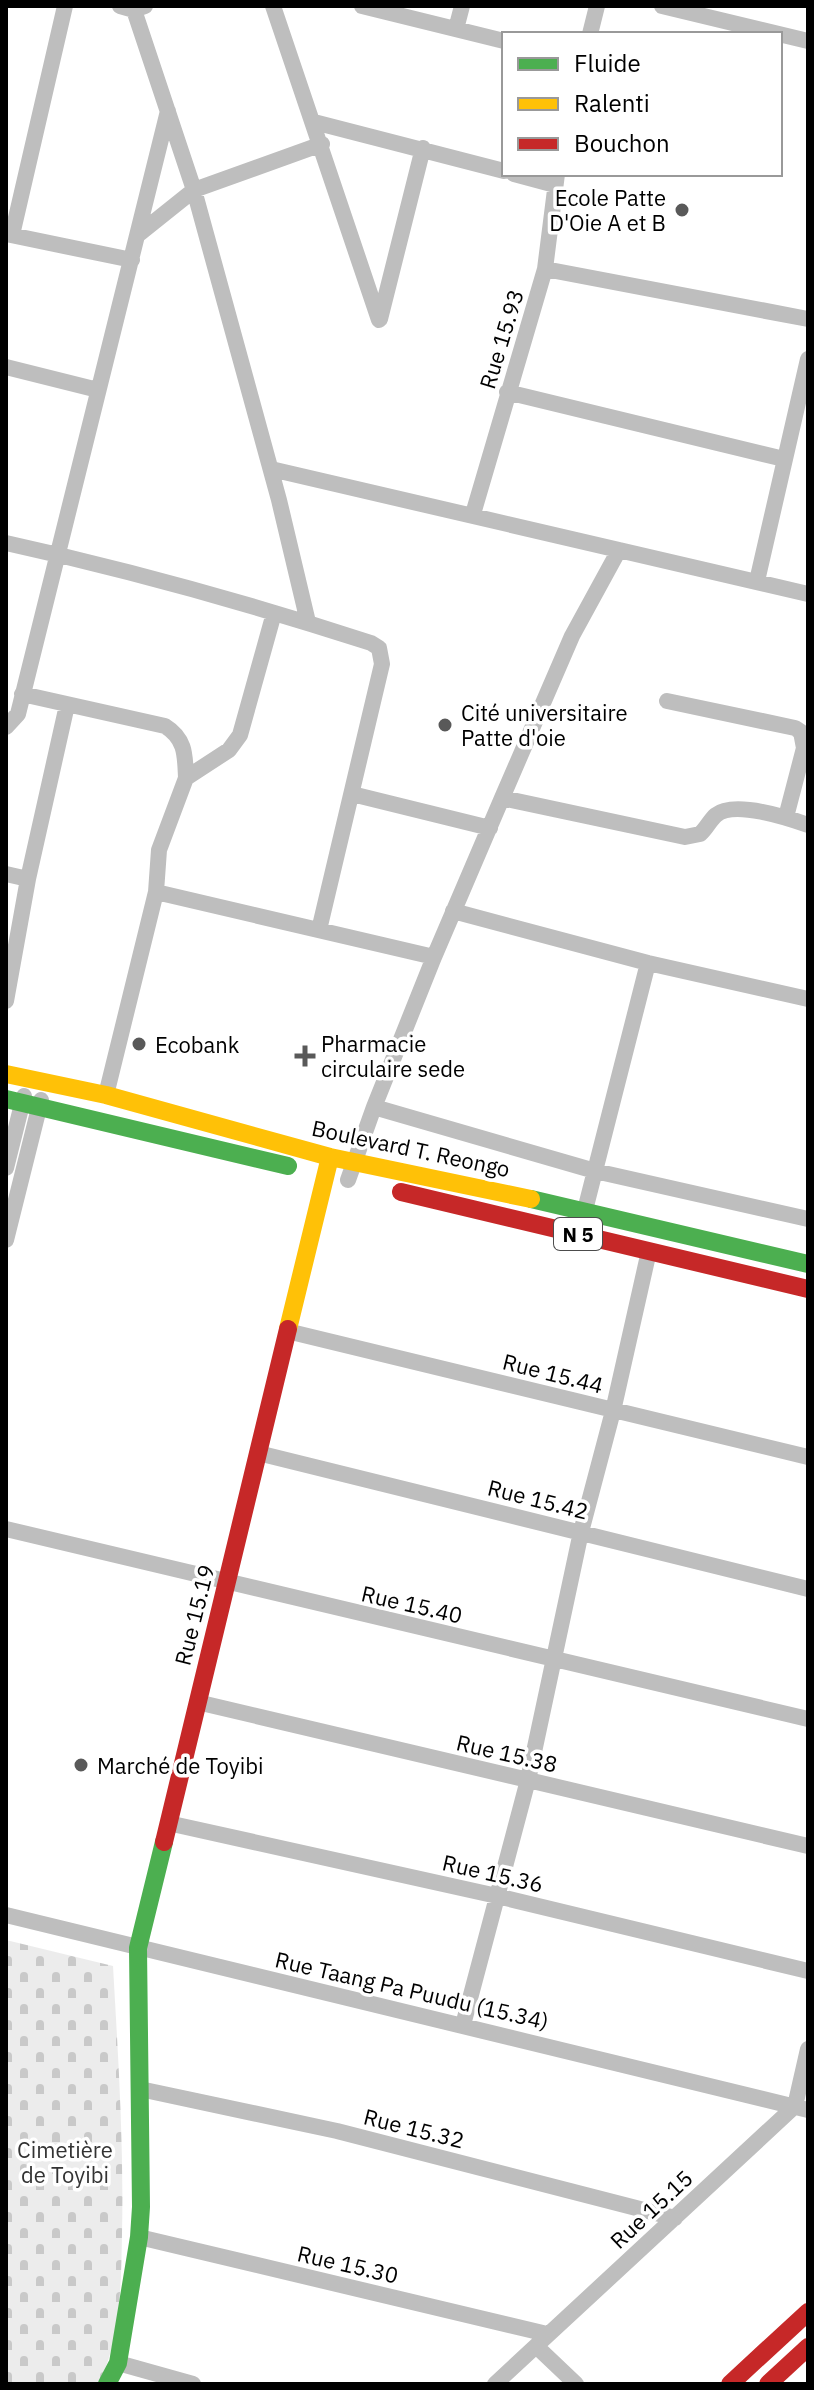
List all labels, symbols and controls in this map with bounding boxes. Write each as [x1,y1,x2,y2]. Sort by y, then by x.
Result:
legend [502,32,782,176]
text: Fluide [574,47,641,79]
text: Ralenti [574,87,650,119]
text: Bouchon [574,127,670,159]
place label: Ecole Patte D'Oie A et B [549,183,666,237]
marker: Ecole Patte D'Oie A et B [673,201,691,219]
street label: Rue 15.93 [472,286,530,392]
place label: Cité universitaire Patte d'oie [461,698,628,752]
marker: Cité universitaire Patte d'oie [436,716,454,734]
place label: Pharmacie circulaire sede [321,1029,465,1083]
place label: Ecobank [155,1030,240,1059]
marker: Ecobank [130,1035,148,1053]
marker: Pharmacie circulaire sede [296,1047,314,1065]
street label: Boulevard T. Reongo [309,1113,513,1183]
road number: N 5 [554,1218,602,1250]
street label: Rue 15.44 [500,1347,606,1399]
street label: Rue 15.42 [485,1473,591,1525]
street label: Rue 15.19 [168,1562,220,1668]
street label: Rue 15.40 [359,1578,465,1630]
street label: Rue 15.38 [454,1727,560,1779]
place label: Marché de Toyibi [97,1751,264,1780]
marker: Marché de Toyibi [72,1756,90,1774]
street label: Rue 15.36 [440,1847,546,1899]
street label: Rue Taang Pa Puudu (15.34) [272,1944,552,2036]
street label: Rue 15.32 [361,2102,467,2154]
park label: Cimetière de Toyibi [17,2135,113,2189]
street label: Rue 15.15 [604,2163,698,2255]
street label: Rue 15.30 [295,2238,401,2290]

